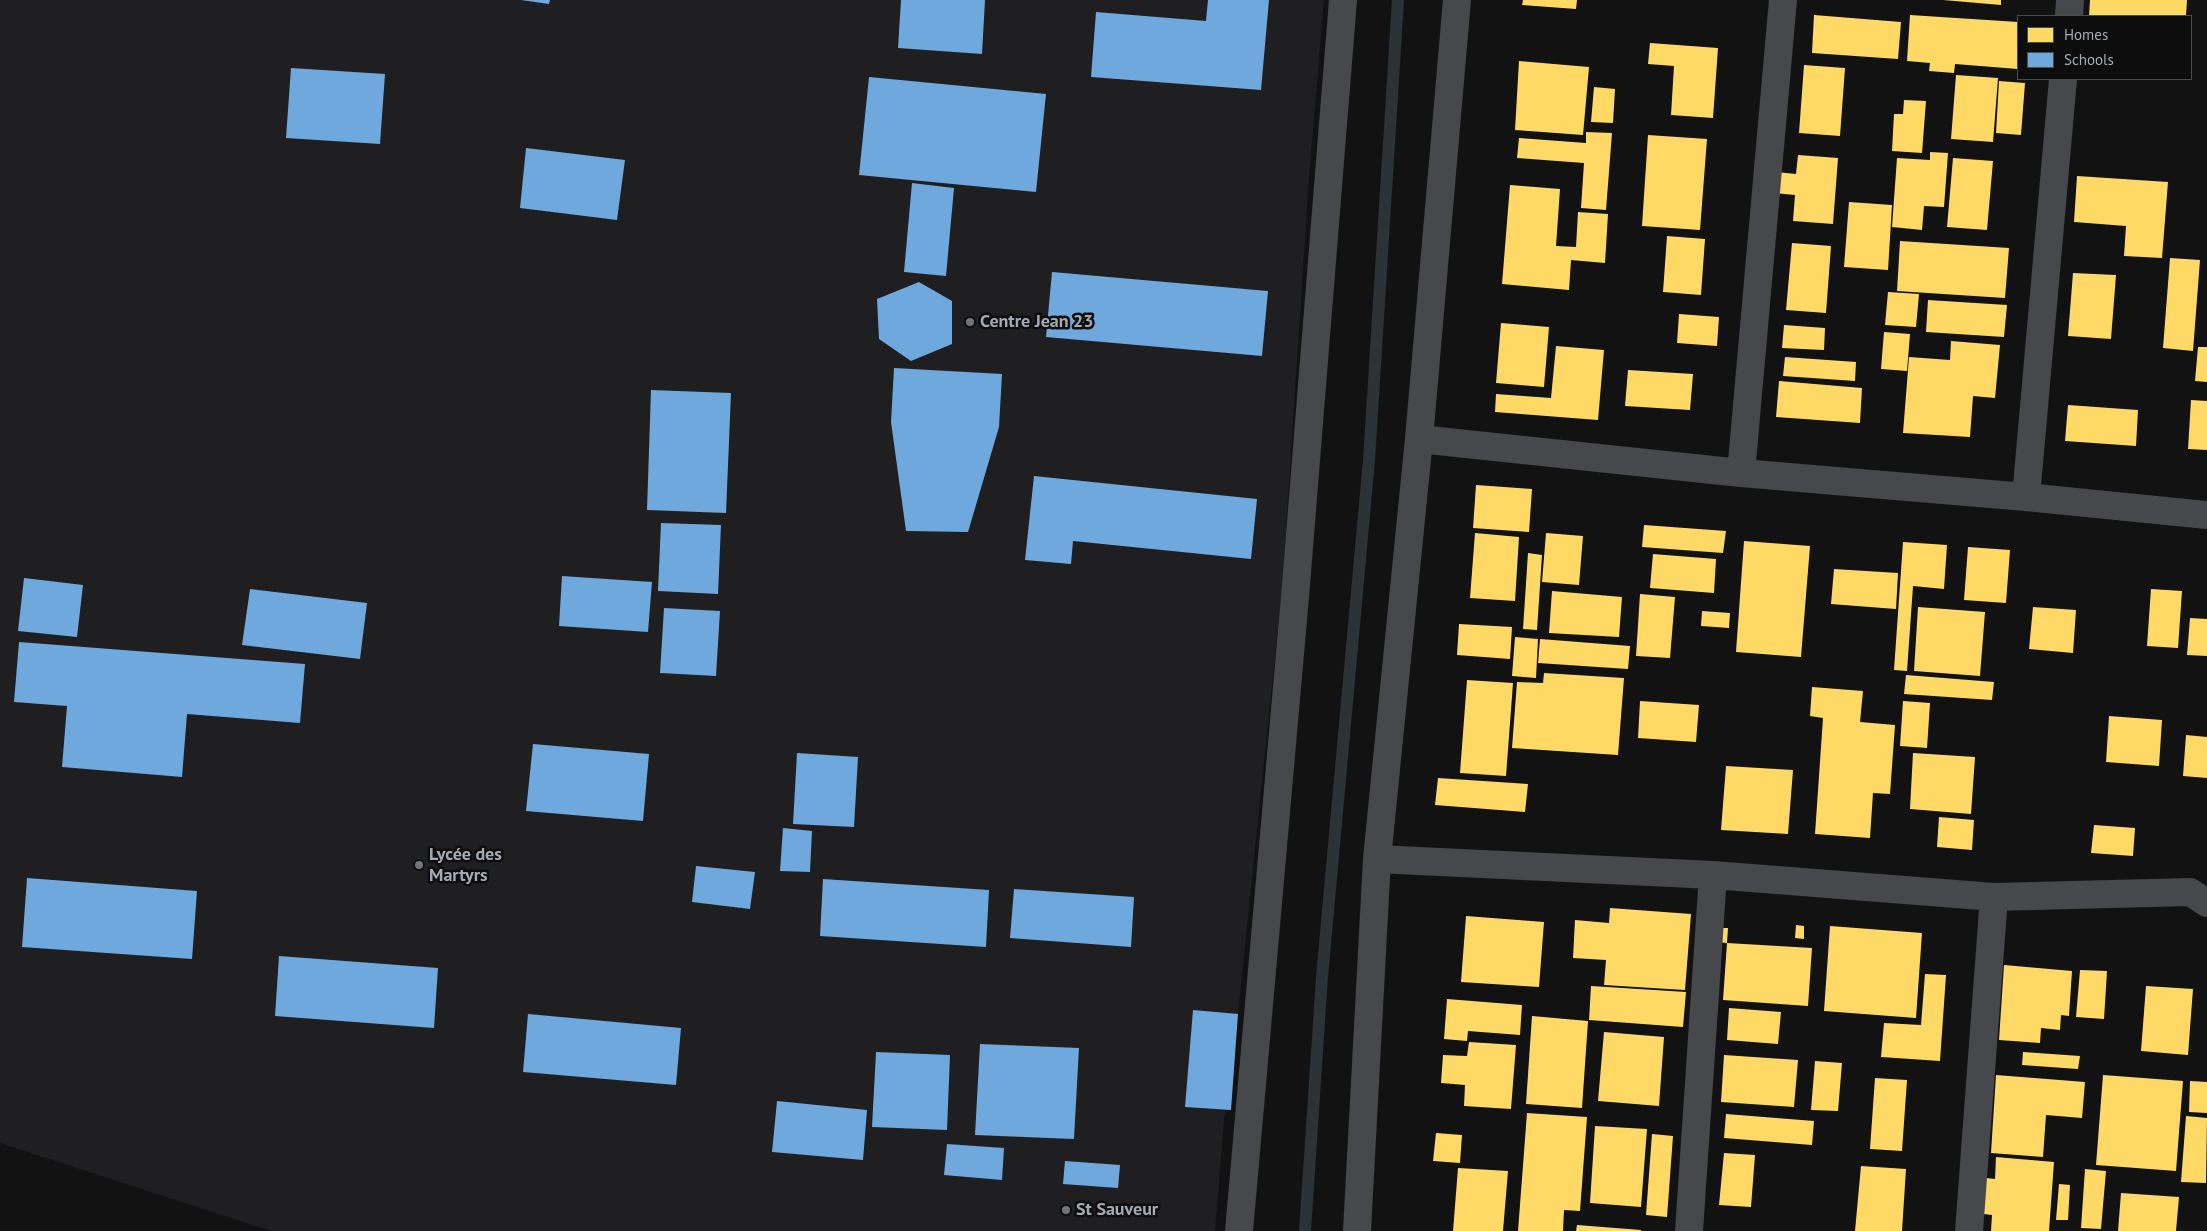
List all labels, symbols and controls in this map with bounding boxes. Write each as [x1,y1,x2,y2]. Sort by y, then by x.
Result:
legend [2017,15,2192,80]
text: Homes [2064,25,2108,44]
text: Schools [2064,50,2114,69]
place label: Centre Jean 23 [980,311,1094,333]
marker: Centre Jean 23 [964,316,976,328]
place label: Lycée des Martyrs [429,844,502,886]
marker: Lycée des Martyrs [413,859,425,871]
place label: St Sauveur [1076,1199,1158,1221]
marker: St Sauveur [1060,1204,1072,1216]

